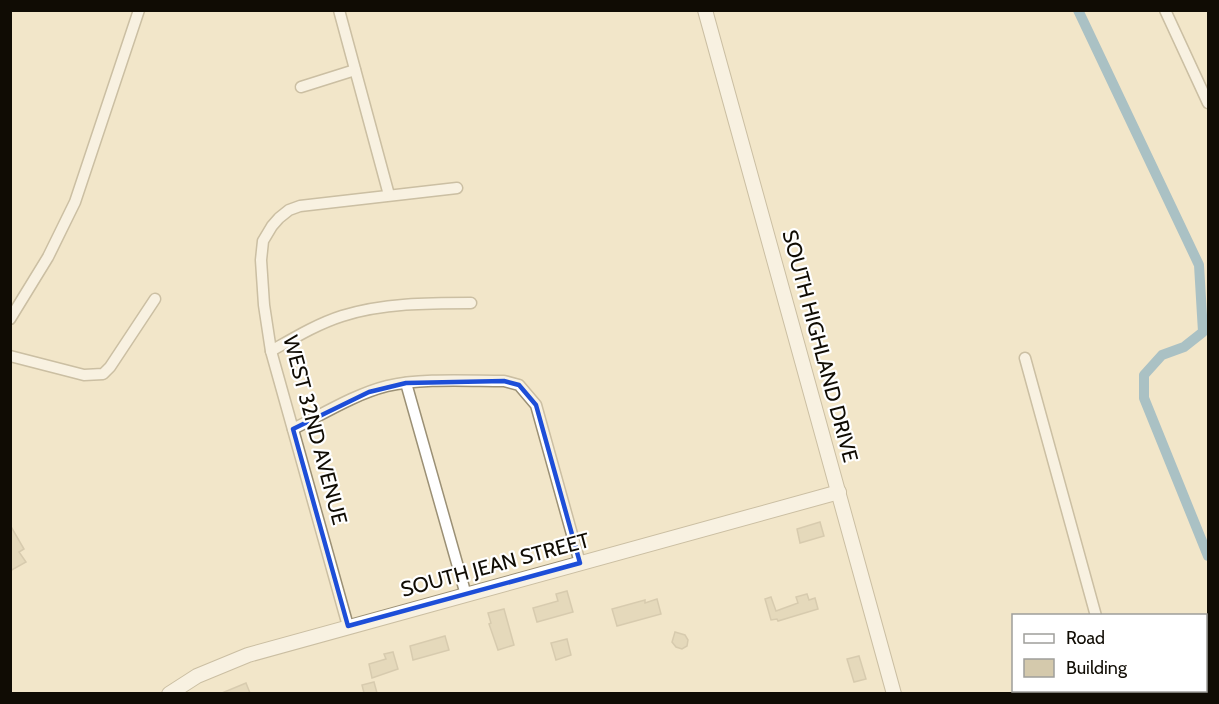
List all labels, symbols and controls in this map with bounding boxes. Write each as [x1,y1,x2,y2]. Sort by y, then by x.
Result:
street label: SOUTH HIGHLAND DRIVE [777,227,864,465]
street label: WEST 32ND AVENUE [278,333,353,527]
street label: SOUTH JEAN STREET [398,527,592,602]
legend [1012,614,1207,692]
text: Road [1066,627,1105,649]
text: Building [1066,657,1128,679]

